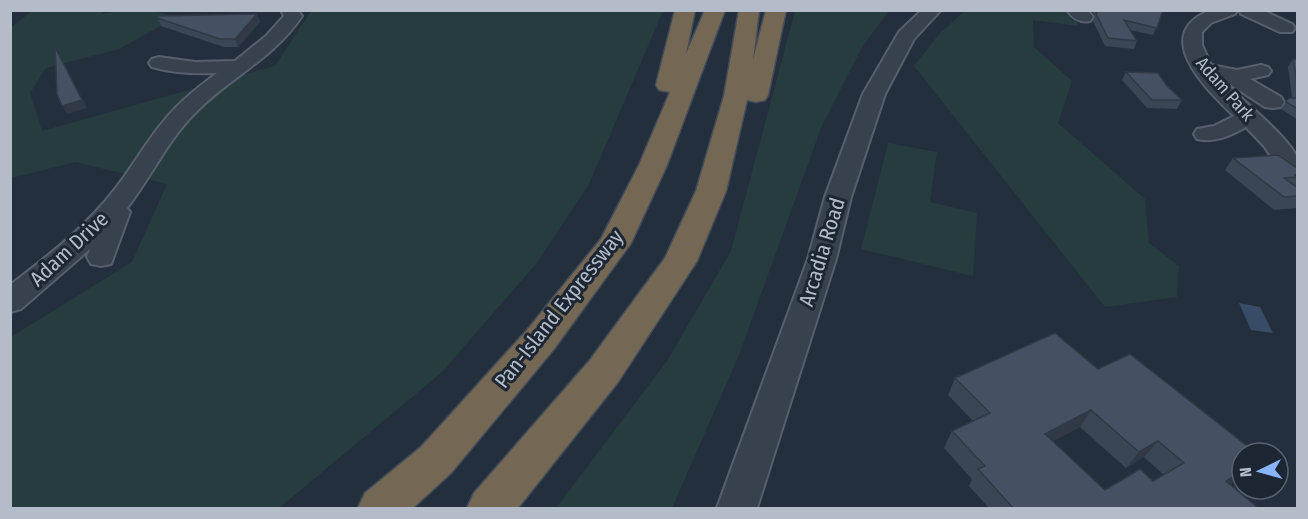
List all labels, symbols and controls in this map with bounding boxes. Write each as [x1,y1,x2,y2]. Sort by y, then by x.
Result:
street label: Adam Park [1191,52,1259,126]
street label: Arcadia Road [793,195,851,309]
street label: Adam Drive [24,206,114,292]
street label: Pan-Island Expressway [489,224,629,394]
north arrow [1230,441,1290,501]
text: N [1236,467,1255,478]

